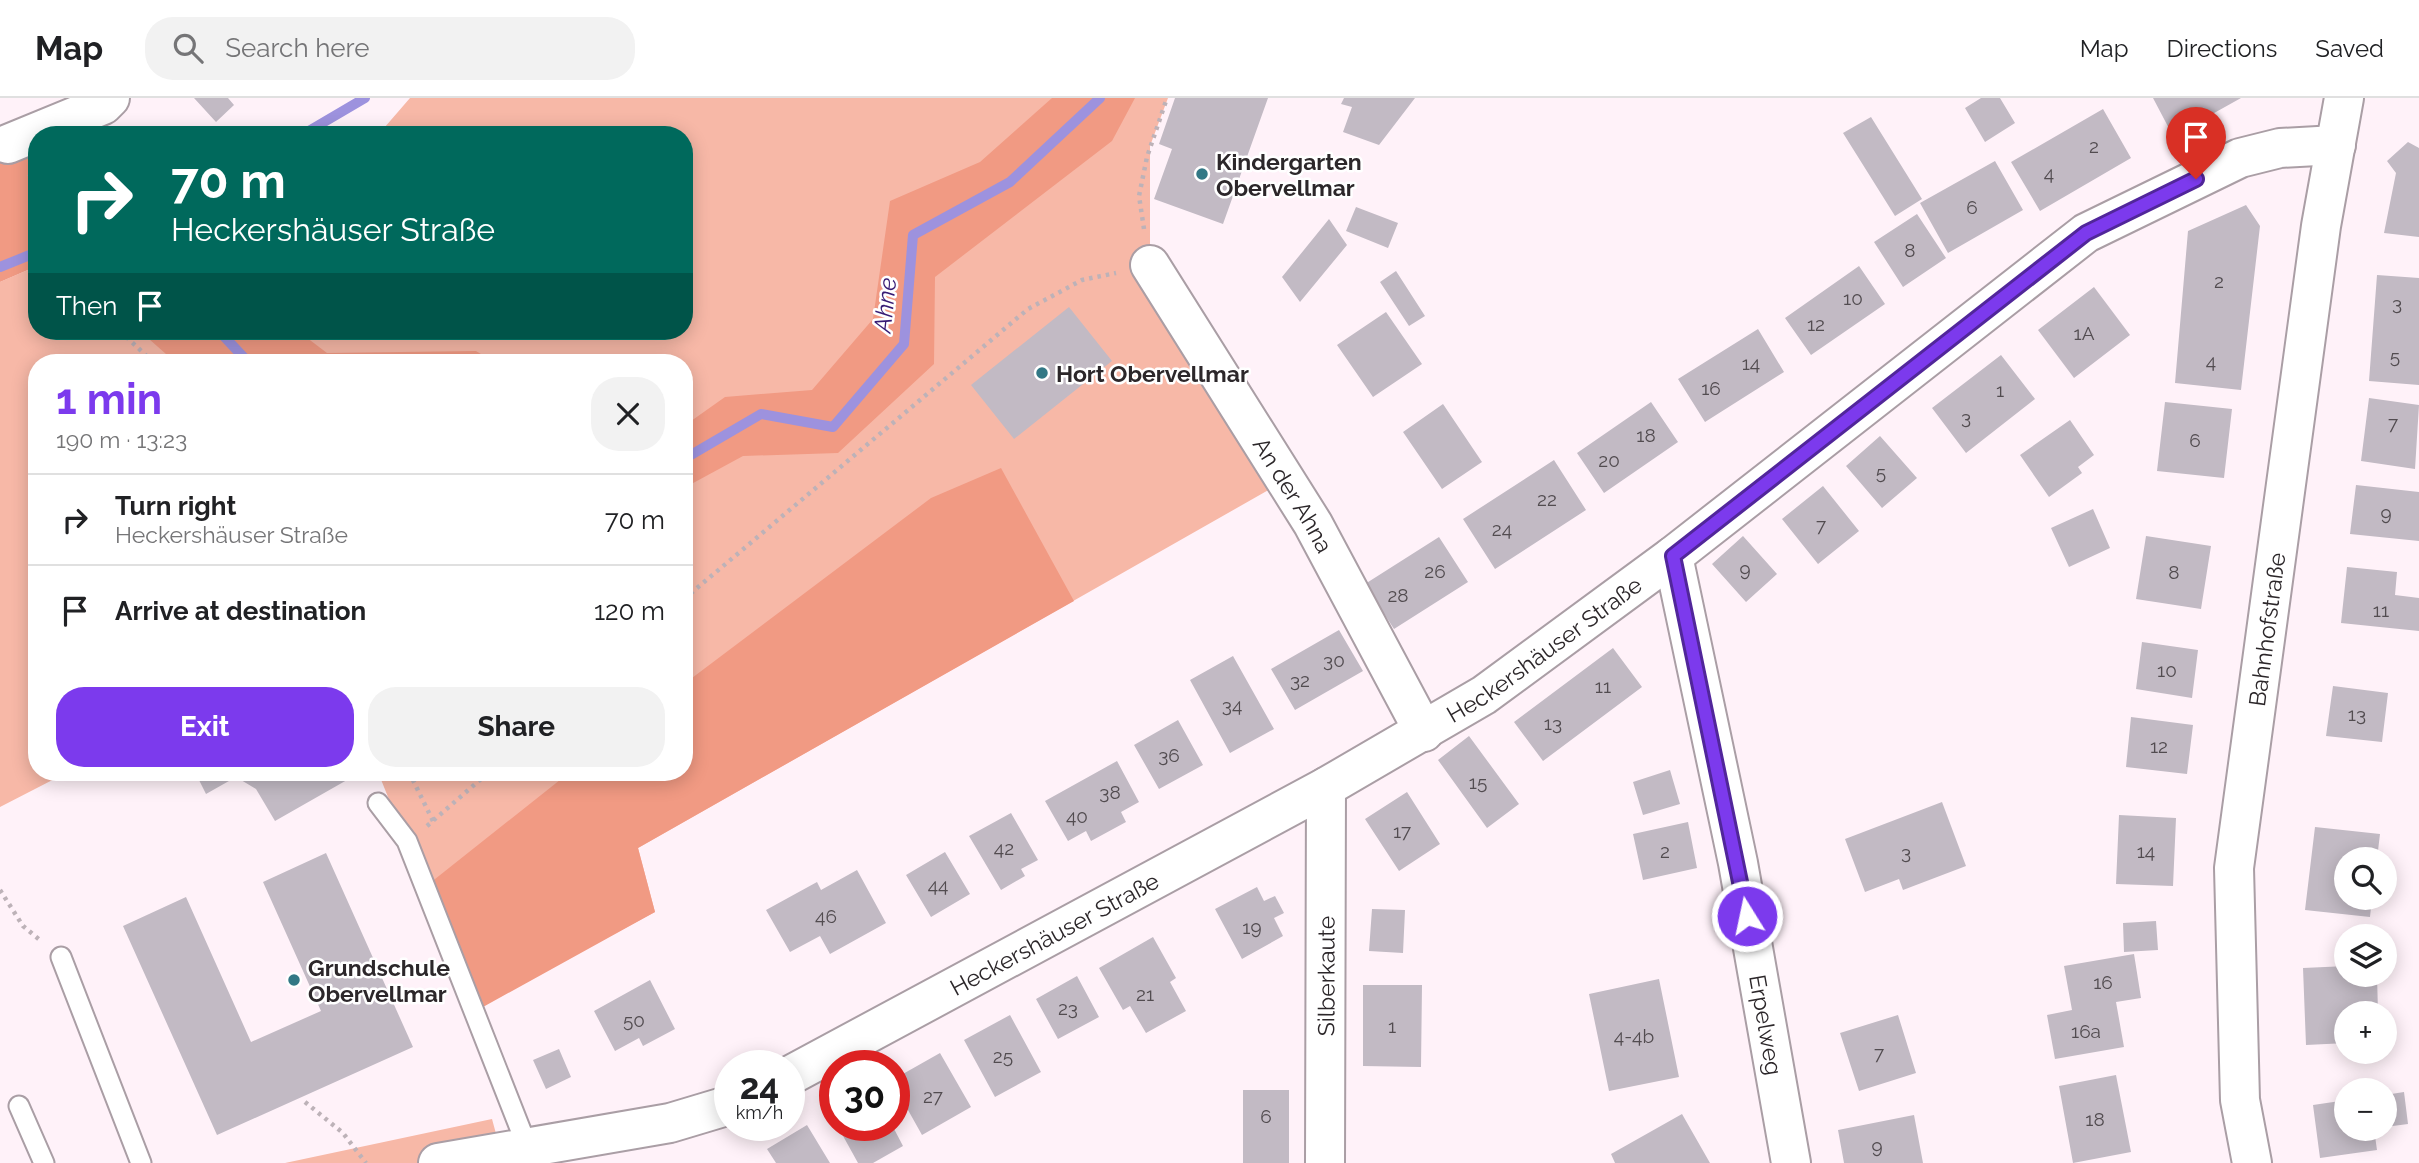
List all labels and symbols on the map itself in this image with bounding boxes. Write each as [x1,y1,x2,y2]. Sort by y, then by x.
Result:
pin [2166,107,2226,179]
house number: 2 [2089,135,2099,157]
place label: Kindergarten Obervellmar [1216,148,1362,201]
house number: 4 [2044,162,2054,184]
marker: Kindergarten Obervellmar [1194,166,1210,182]
house number: 6 [1966,196,1978,218]
house number: 8 [1904,239,1916,261]
house number: 2 [2214,270,2224,292]
water label: Ahne [867,276,902,336]
house number: 10 [1843,287,1863,309]
house number: 3 [2392,292,2402,314]
house number: 12 [1807,313,1825,335]
house number: 1A [2074,322,2095,344]
house number: 5 [2390,345,2400,367]
house number: 4 [2206,350,2216,372]
house number: 14 [1742,352,1760,374]
place label: Hort Obervellmar [1056,360,1249,387]
marker: Hort Obervellmar [1034,365,1050,381]
house number: 16 [1701,377,1721,399]
house number: 1 [1996,379,2004,401]
house number: 3 [1961,406,1971,428]
house number: 7 [2388,412,2398,434]
house number: 18 [1636,424,1656,446]
house number: 6 [2189,429,2201,451]
street label: An der Ahna [1248,432,1339,557]
house number: 20 [1598,449,1620,471]
house number: 5 [1876,461,1886,483]
house number: 22 [1537,488,1557,510]
house number: 9 [2380,502,2392,524]
house number: 7 [1816,514,1826,536]
house number: 24 [1492,518,1512,540]
street label: Bahnhofstraße [2243,551,2290,708]
house number: 9 [1739,558,1751,580]
house number: 26 [1424,560,1446,582]
house number: 8 [2168,561,2180,583]
street label: Heckershäuser Straße [1442,570,1647,727]
house number: 28 [1387,584,1409,606]
house number: 11 [2373,599,2389,621]
house number: 30 [1323,649,1345,671]
house number: 10 [2157,659,2177,681]
house number: 32 [1290,669,1310,691]
house number: 11 [1595,675,1611,697]
house number: 34 [1222,694,1242,716]
house number: 13 [2348,703,2366,725]
house number: 13 [1544,712,1562,734]
house number: 12 [2150,735,2168,757]
house number: 36 [1158,744,1180,766]
house number: 15 [1469,771,1487,793]
house number: 38 [1099,781,1121,803]
house number: 40 [1066,805,1088,827]
house number: 17 [1393,820,1411,842]
house number: 42 [994,837,1014,859]
house number: 2 [1660,840,1670,862]
house number: 14 [2137,840,2155,862]
house number: 3 [1901,841,1911,863]
street label: Heckershäuser Straße [945,866,1163,1000]
house number: 44 [928,874,948,896]
position arrow [1710,879,1784,953]
house number: 46 [815,905,837,927]
house number: 19 [1242,916,1262,938]
street label: Silberkaute [1312,916,1339,1036]
place label: Grundschule Obervellmar [308,954,450,1007]
house number: 16 [2093,971,2113,993]
marker: Grundschule Obervellmar [286,972,302,988]
street label: Erpelweg [1744,972,1789,1077]
house number: 21 [1136,983,1154,1005]
house number: 23 [1058,997,1078,1019]
house number: 50 [623,1009,645,1031]
house number: 1 [1388,1015,1396,1037]
house number: 16a [2071,1020,2101,1042]
house number: 4-4b [1614,1025,1654,1047]
house number: 7 [1874,1042,1884,1064]
house number: 25 [993,1045,1013,1067]
speed limit sign: 30 [819,1050,910,1141]
house number: 27 [923,1085,943,1107]
house number: 6 [1260,1105,1272,1127]
house number: 18 [2085,1108,2105,1130]
house number: 9 [1871,1135,1883,1157]

